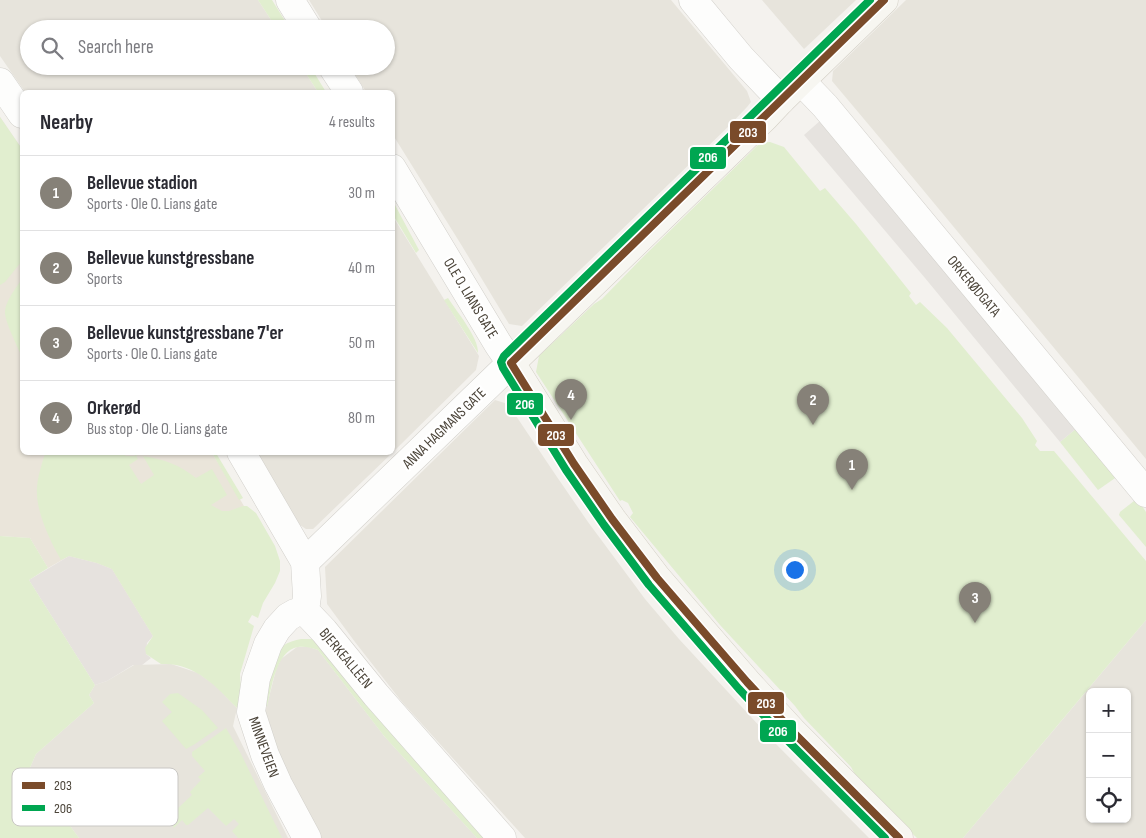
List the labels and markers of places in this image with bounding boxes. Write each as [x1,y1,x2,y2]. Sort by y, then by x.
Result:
pin: 4 [555,379,587,420]
pin: 2 [797,384,829,425]
pin: 1 [836,449,868,490]
pin: 3 [959,582,991,623]

